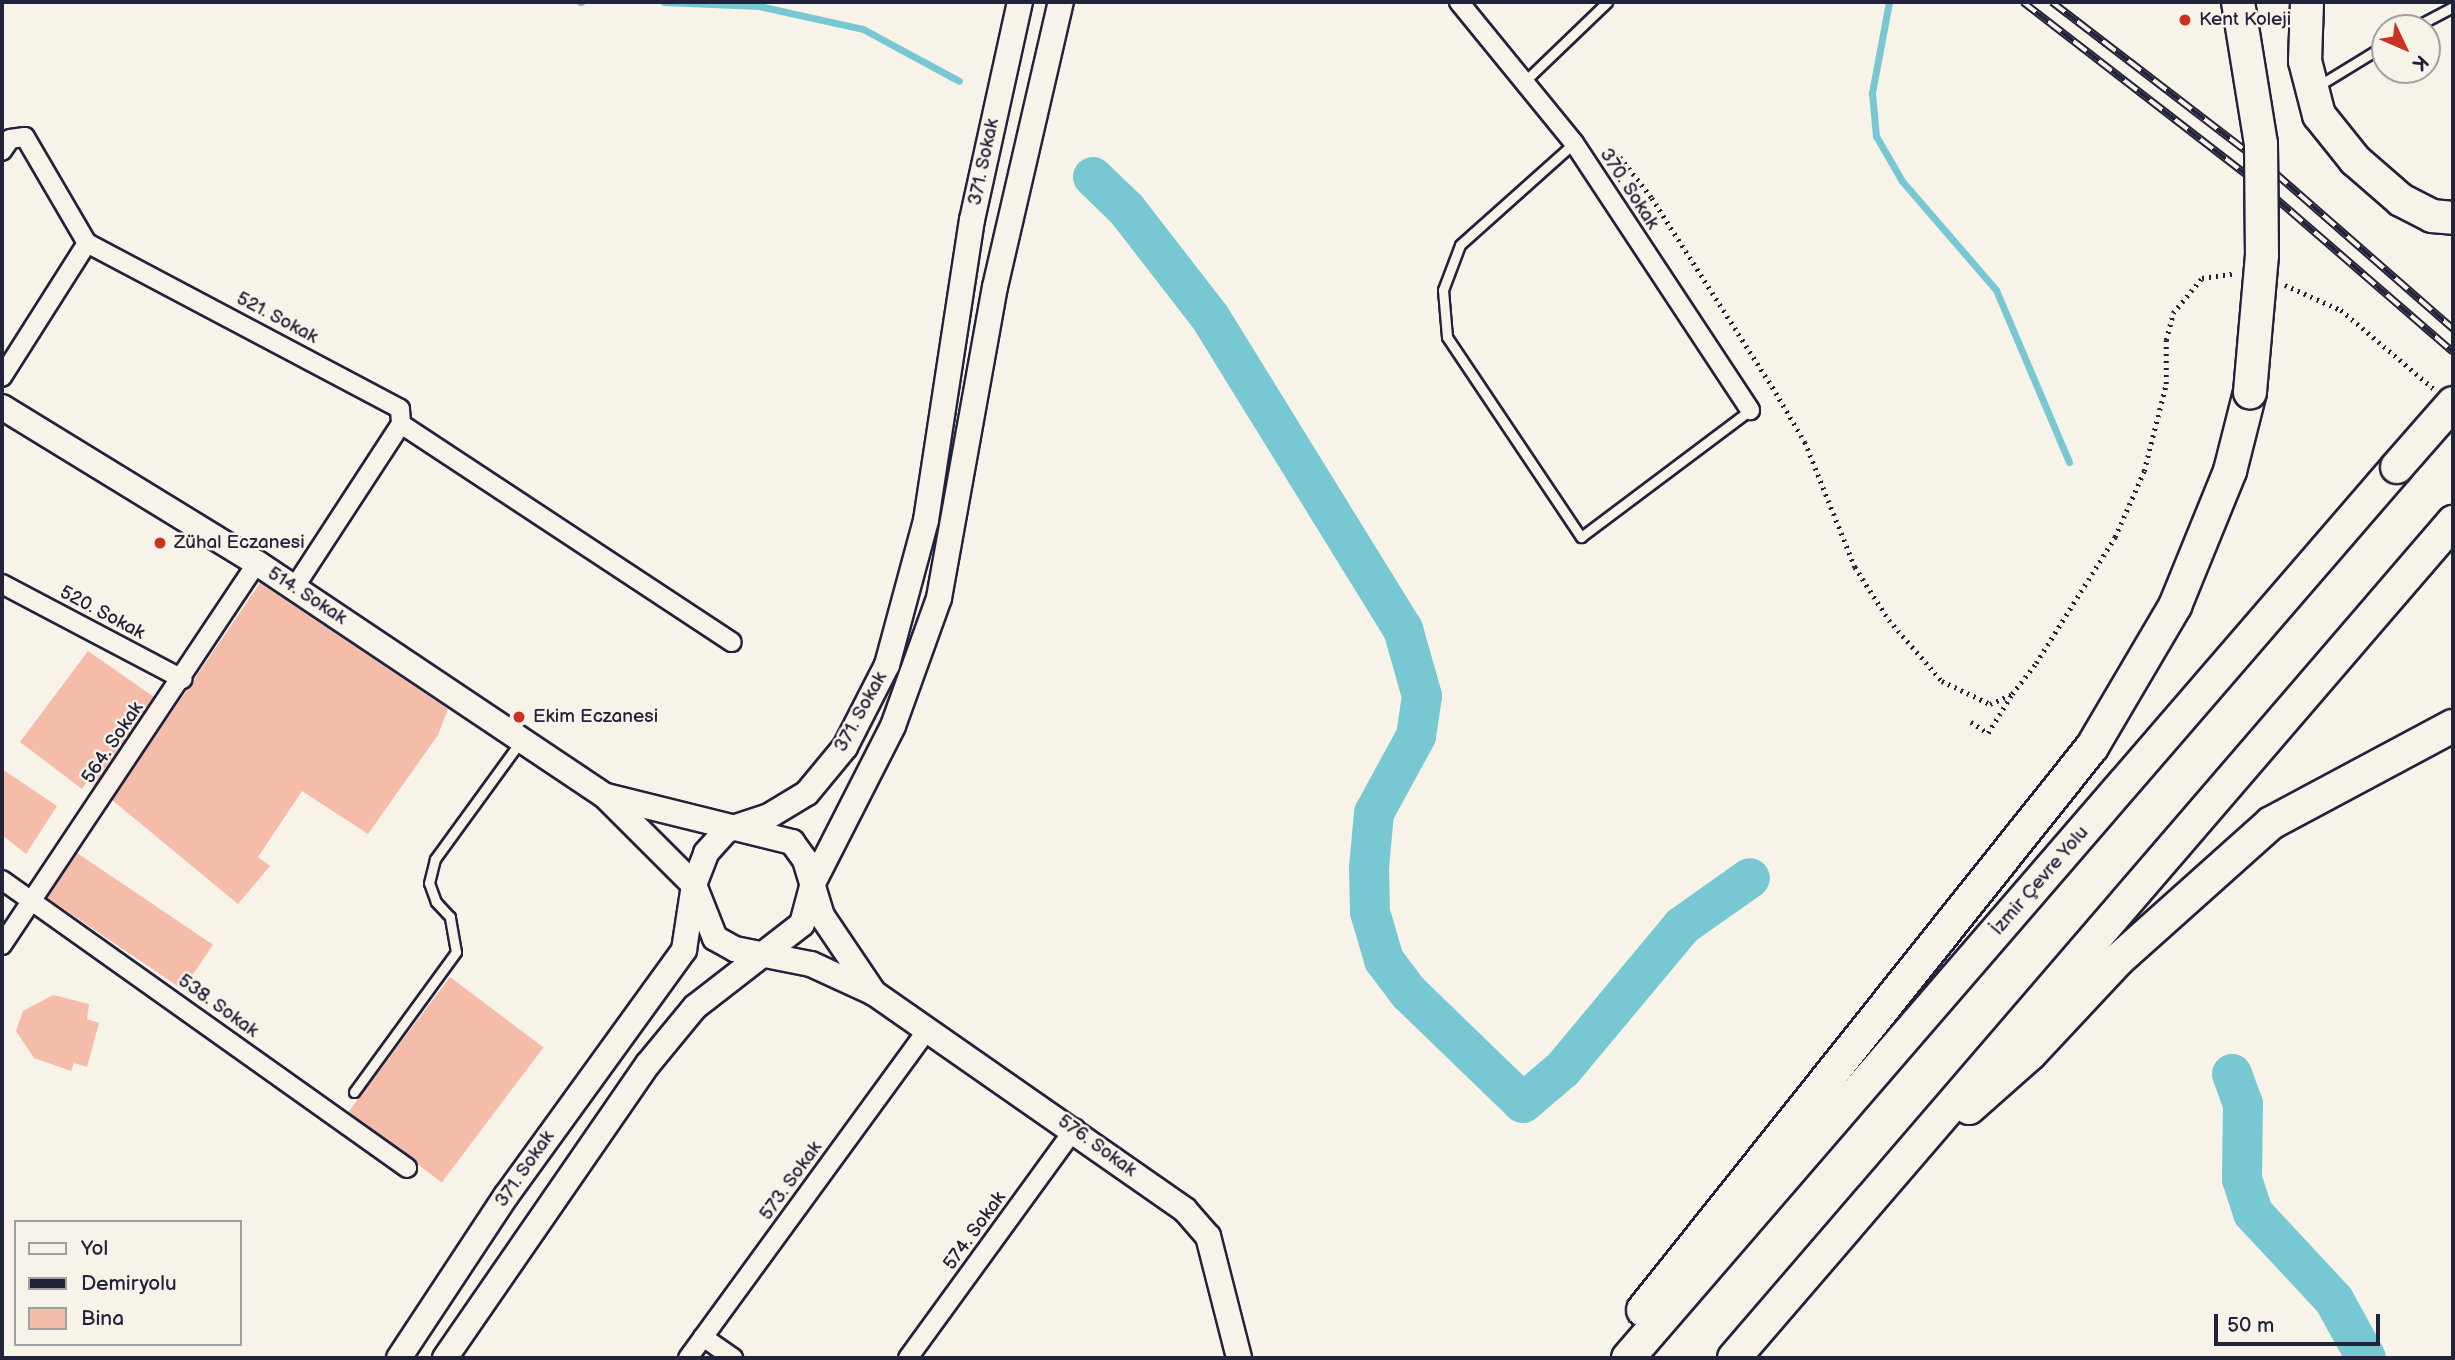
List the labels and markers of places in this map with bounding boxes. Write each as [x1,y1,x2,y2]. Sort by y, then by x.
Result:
place label: Kent Koleji [2199,9,2291,31]
marker: Kent Koleji [2177,12,2193,28]
place label: Zühal Eczanesi [174,532,305,554]
marker: Zühal Eczanesi [152,535,168,551]
place label: Ekim Eczanesi [533,706,658,728]
marker: Ekim Eczanesi [511,709,527,725]

